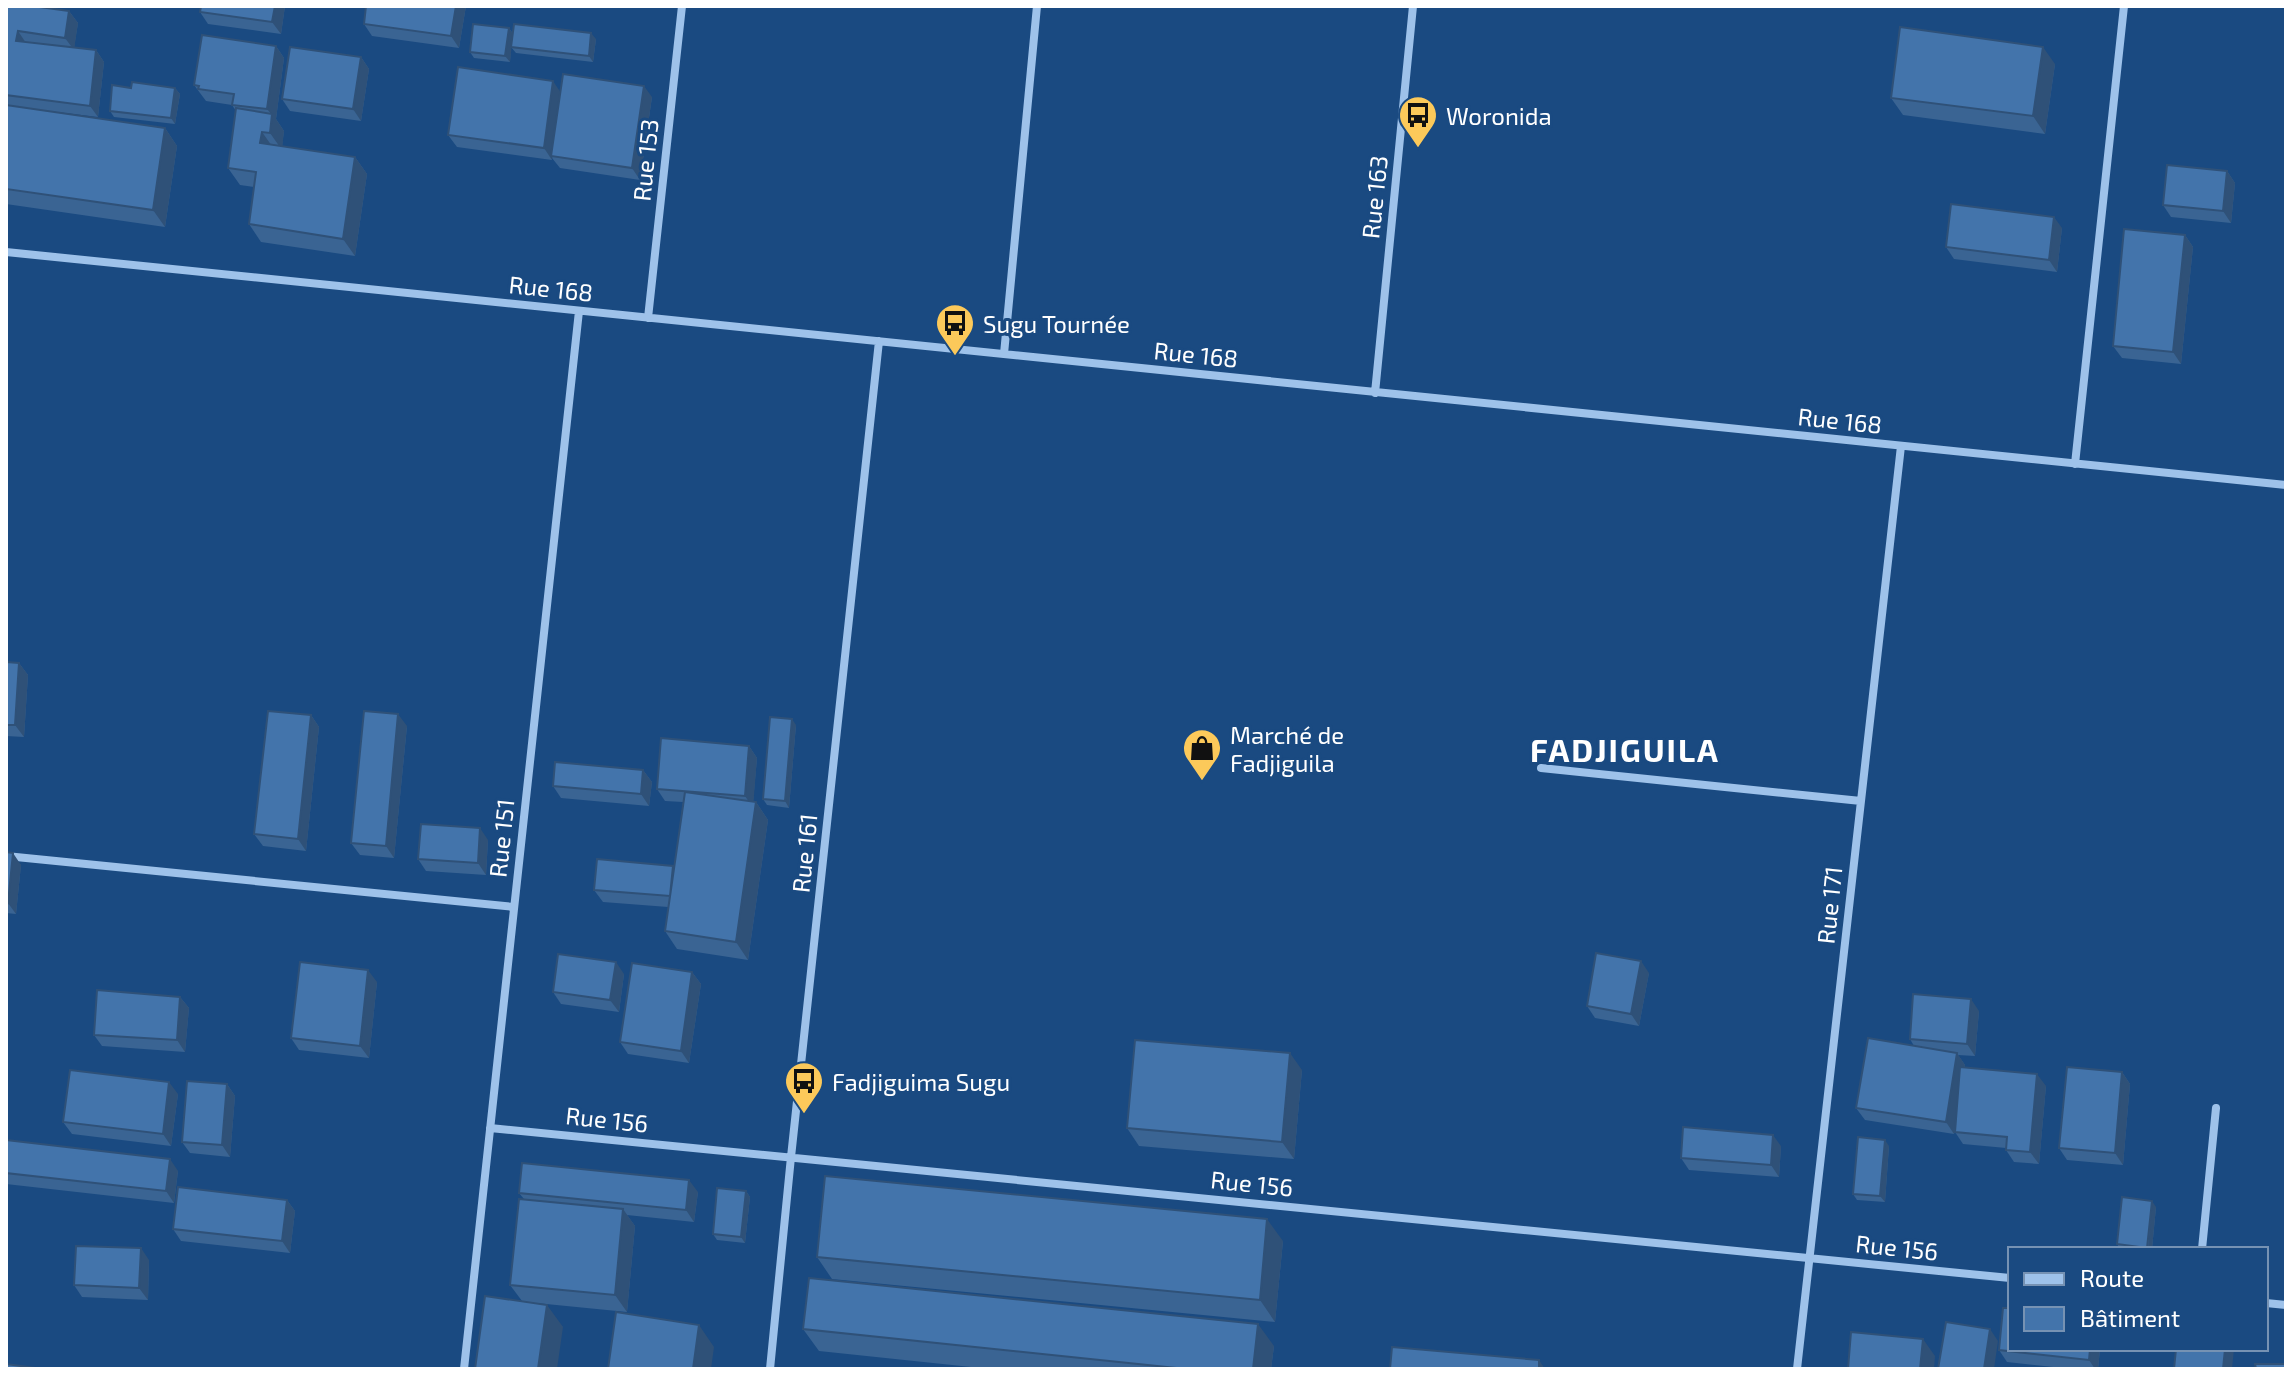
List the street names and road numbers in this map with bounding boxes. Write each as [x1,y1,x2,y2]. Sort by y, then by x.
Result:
street label: Rue 153 [626,117,664,203]
street label: Rue 163 [1355,154,1393,240]
street label: Rue 168 [507,269,595,307]
street label: Rue 168 [1152,335,1240,373]
street label: Rue 168 [1796,401,1884,439]
street label: Rue 151 [482,797,520,879]
street label: Rue 161 [785,812,823,894]
street label: Rue 171 [1810,865,1848,945]
street label: Rue 156 [564,1100,650,1138]
street label: Rue 156 [1209,1164,1295,1202]
street label: Rue 156 [1854,1228,1940,1266]

